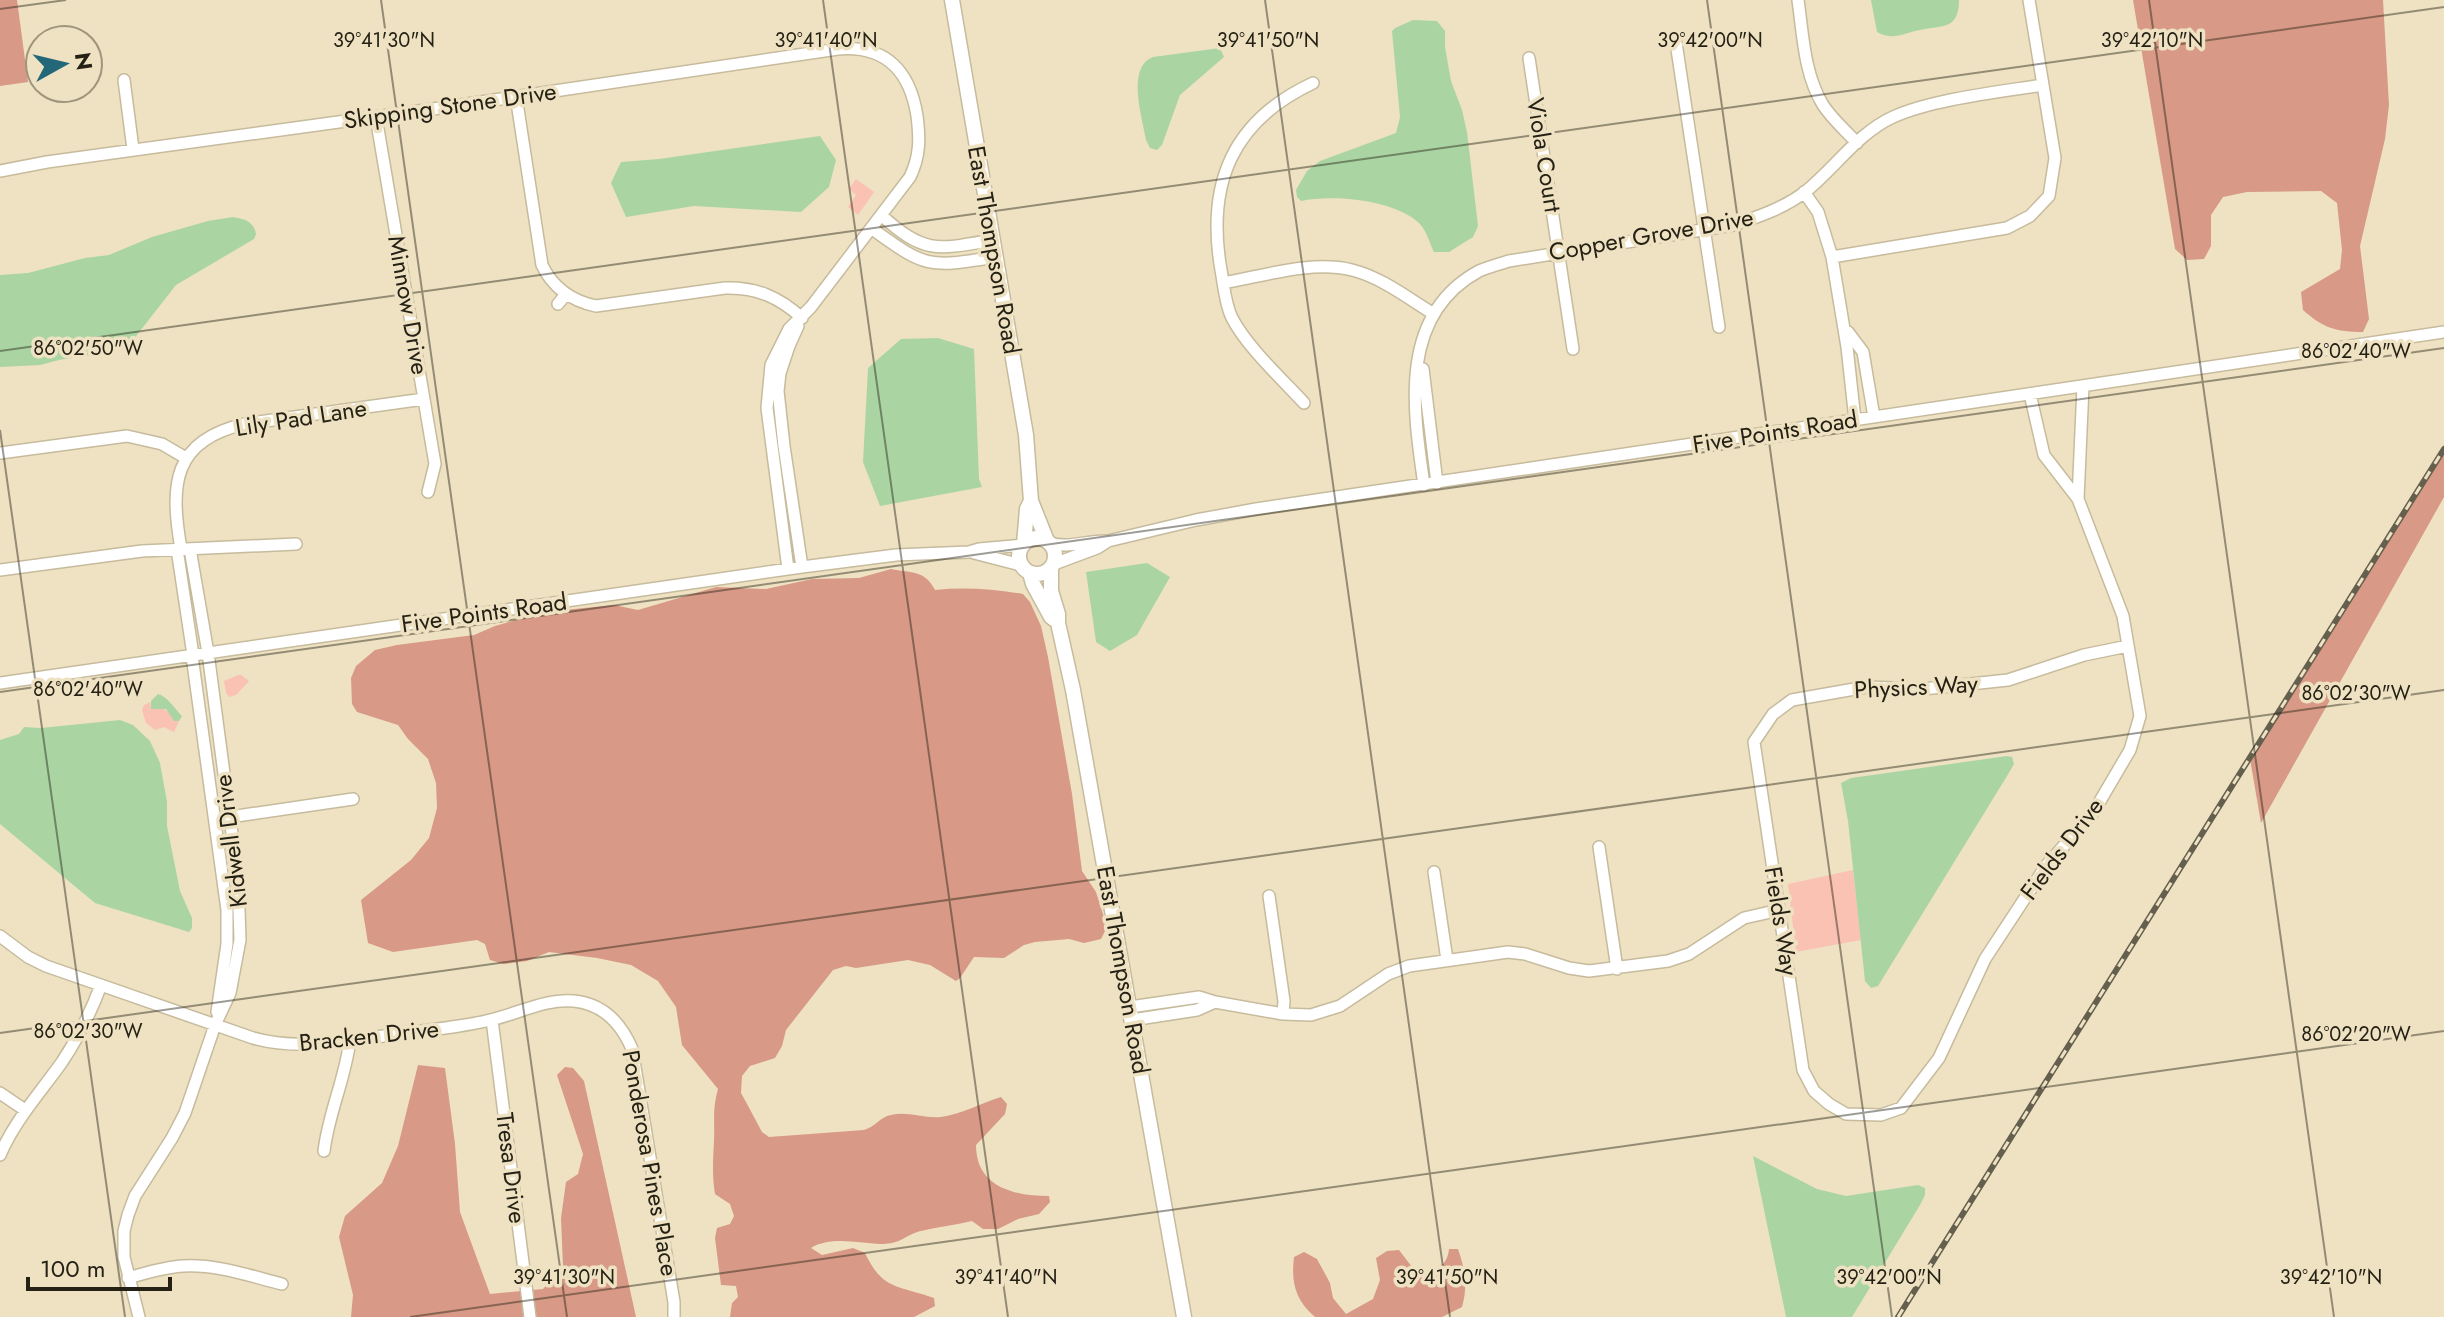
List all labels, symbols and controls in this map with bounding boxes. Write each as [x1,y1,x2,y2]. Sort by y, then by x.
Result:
north arrow [24,24,104,104]
text: 39°41'30"N [333,26,435,55]
text: 39°41'40"N [775,26,877,55]
text: 39°41'50"N [1217,26,1319,55]
text: 39°42'00"N [1657,26,1763,55]
text: 39°42'10"N [2101,26,2203,55]
text: N [67,50,101,72]
street label: Skipping Stone Drive [341,73,559,138]
street label: Viola Court [1518,95,1571,215]
street label: East Thompson Road [959,143,1030,357]
street label: Copper Grove Drive [1546,199,1756,270]
street label: Minnow Drive [379,233,438,377]
text: 86°02'50"W [33,334,143,363]
text: 86°02'40"W [2301,337,2411,366]
street label: Lily Pad Lane [233,390,369,445]
street label: Five Points Road [1690,401,1860,462]
street label: Five Points Road [399,584,569,641]
street label: Physics Way [1853,666,1979,707]
text: 86°02'40"W [33,675,143,704]
text: 86°02'30"W [2301,679,2411,708]
street label: Kidwell Drive [205,773,256,909]
street label: Fields Drive [2012,790,2112,907]
street label: East Thompson Road [1088,863,1159,1077]
street label: Fields Way [1756,864,1807,978]
street label: Bracken Drive [297,1011,441,1060]
text: 86°02'30"W [33,1017,143,1046]
text: 86°02'20"W [2301,1020,2411,1049]
street label: Ponderosa Pines Place [613,1047,688,1279]
street label: Tresa Drive [487,1111,536,1225]
scale bar [28,1241,170,1291]
text: 100 m [40,1251,106,1286]
text: 39°41'30"N [513,1263,615,1292]
text: 39°41'40"N [955,1263,1057,1292]
text: 39°41'50"N [1396,1263,1498,1292]
text: 39°42'00"N [1836,1263,1942,1292]
text: 39°42'10"N [2280,1263,2382,1292]

